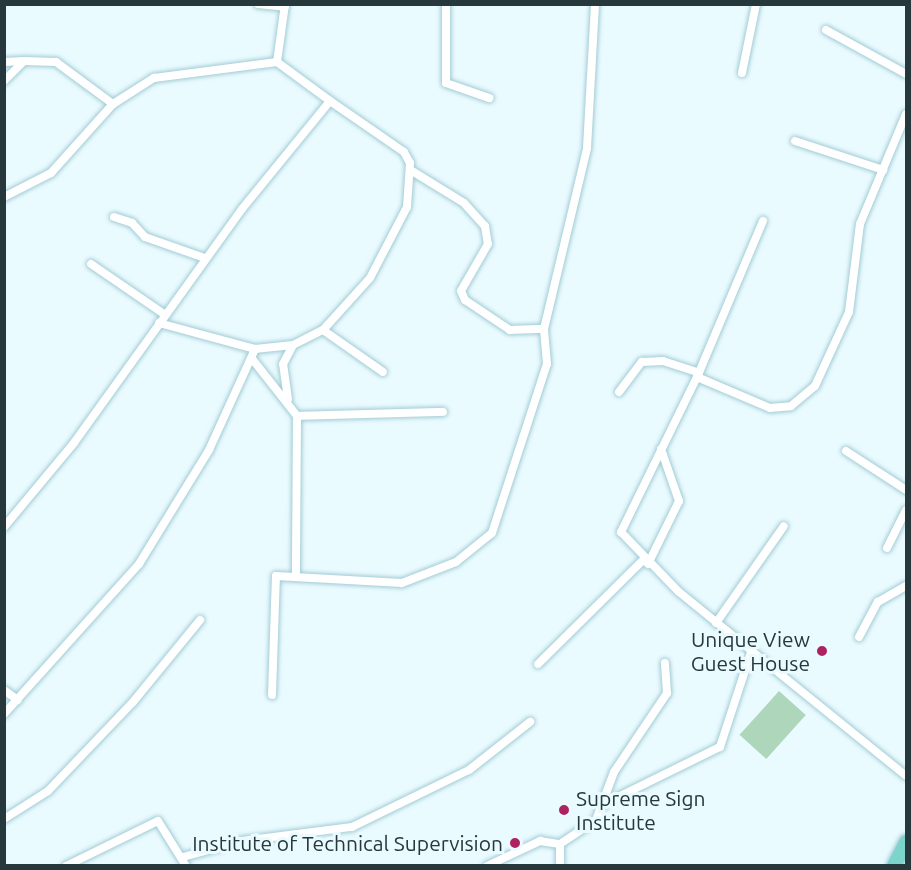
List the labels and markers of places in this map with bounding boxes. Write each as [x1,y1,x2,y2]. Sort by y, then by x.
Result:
place label: Unique View Guest House [691,626,810,676]
marker: Unique View Guest House [815,644,829,658]
place label: Supreme Sign Institute [576,785,706,835]
marker: Supreme Sign Institute [557,803,571,817]
place label: Institute of Technical Supervision [192,830,503,856]
marker: Institute of Technical Supervision [508,836,522,850]

